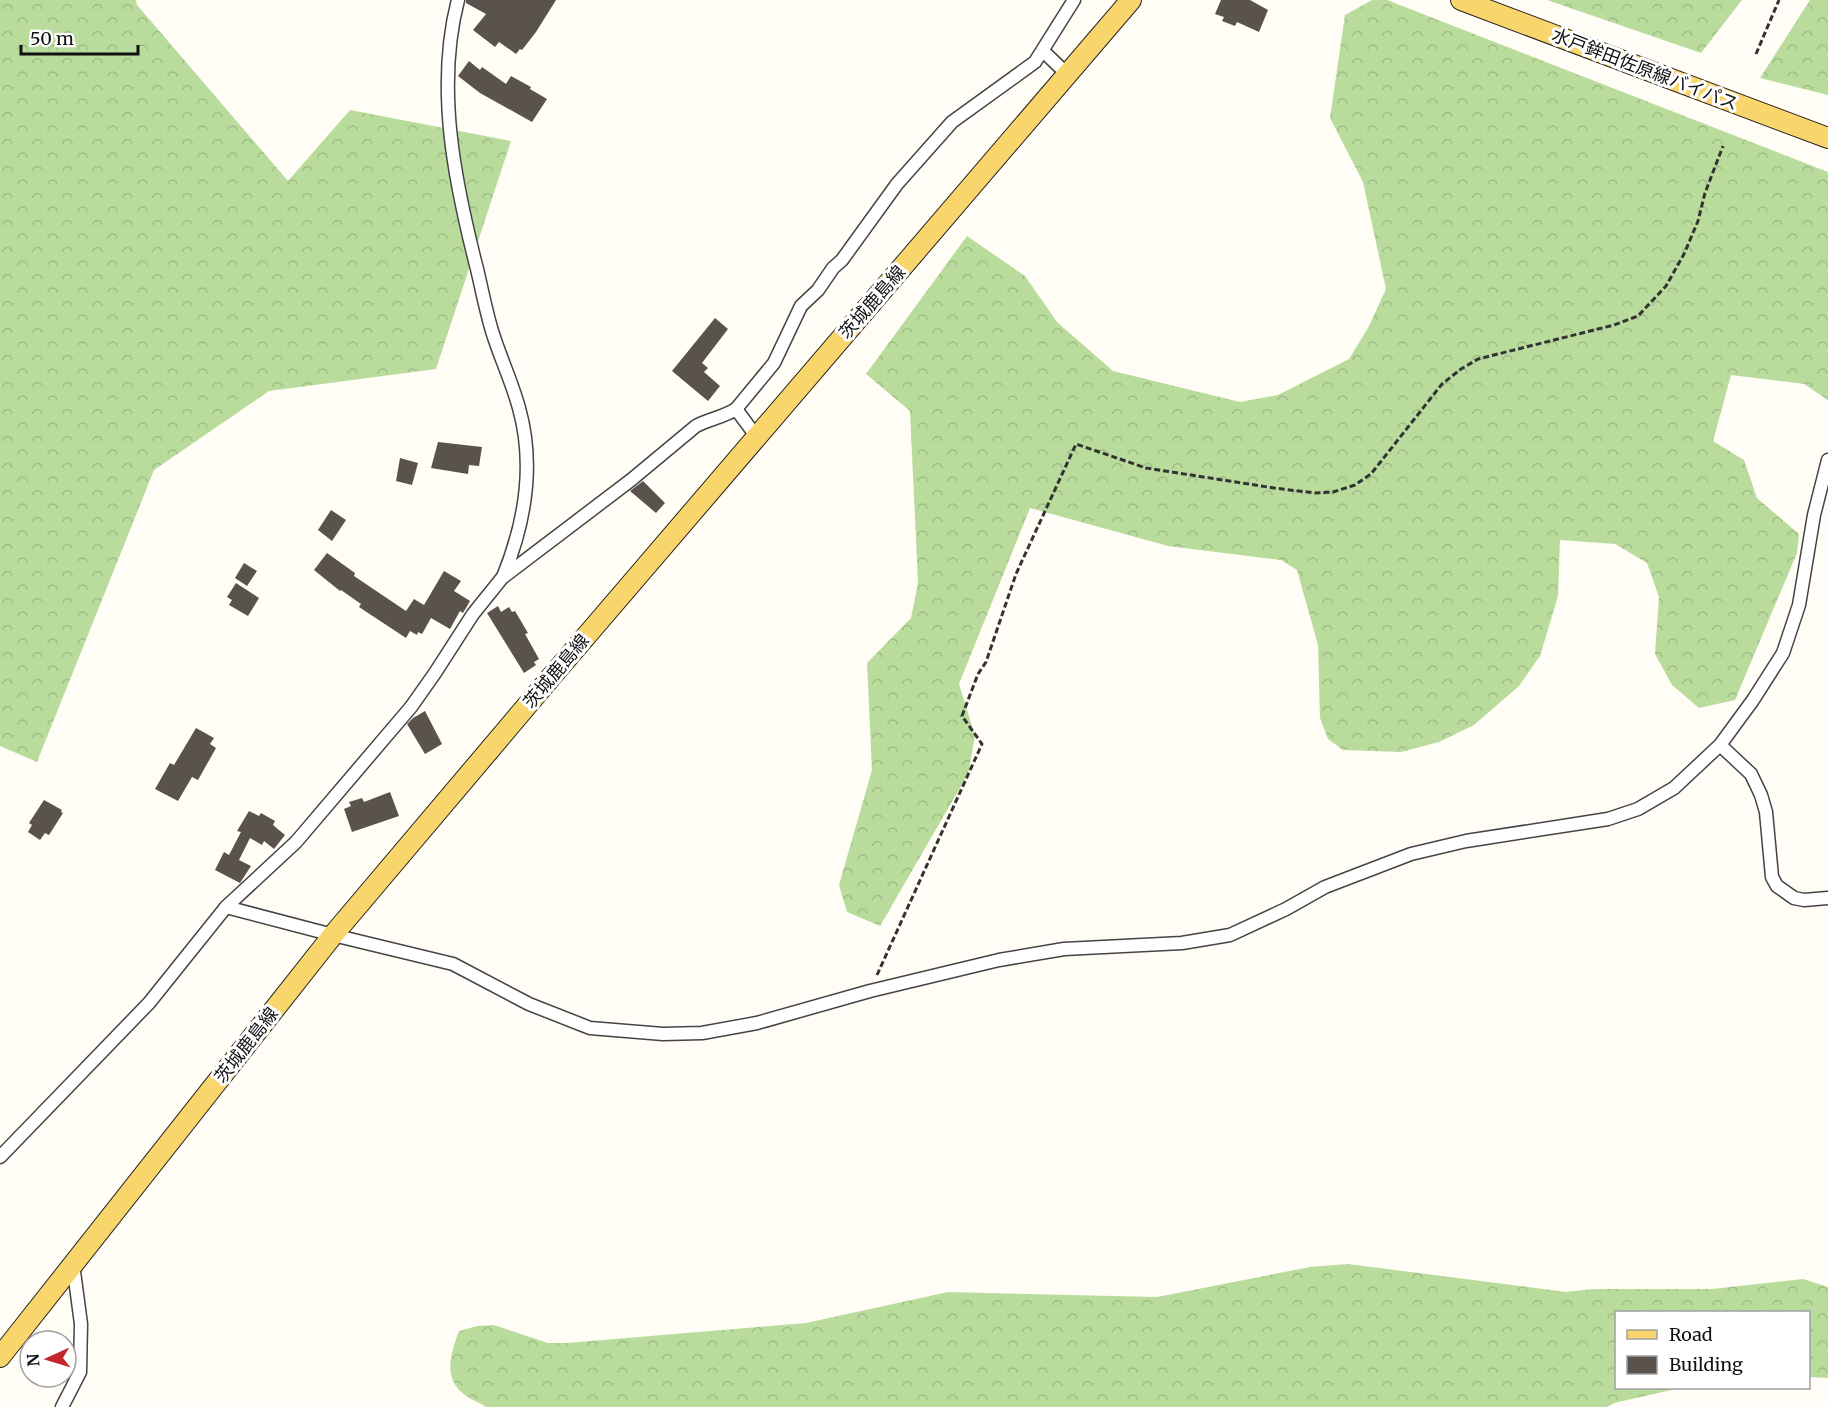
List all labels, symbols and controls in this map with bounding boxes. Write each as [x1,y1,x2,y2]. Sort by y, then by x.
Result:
scale bar [21,18,138,56]
street label: 水戸鉾田佐原線バイパス [1549,23,1741,115]
text: 50 m [30,27,74,50]
street label: 茨城鹿島線 [834,260,910,344]
street label: 茨城鹿島線 [518,629,594,713]
street label: 茨城鹿島線 [209,1002,283,1088]
legend [1615,1311,1810,1389]
text: Road [1669,1323,1713,1346]
north arrow [18,1329,78,1389]
text: N [23,1353,43,1367]
text: Building [1669,1353,1743,1376]

